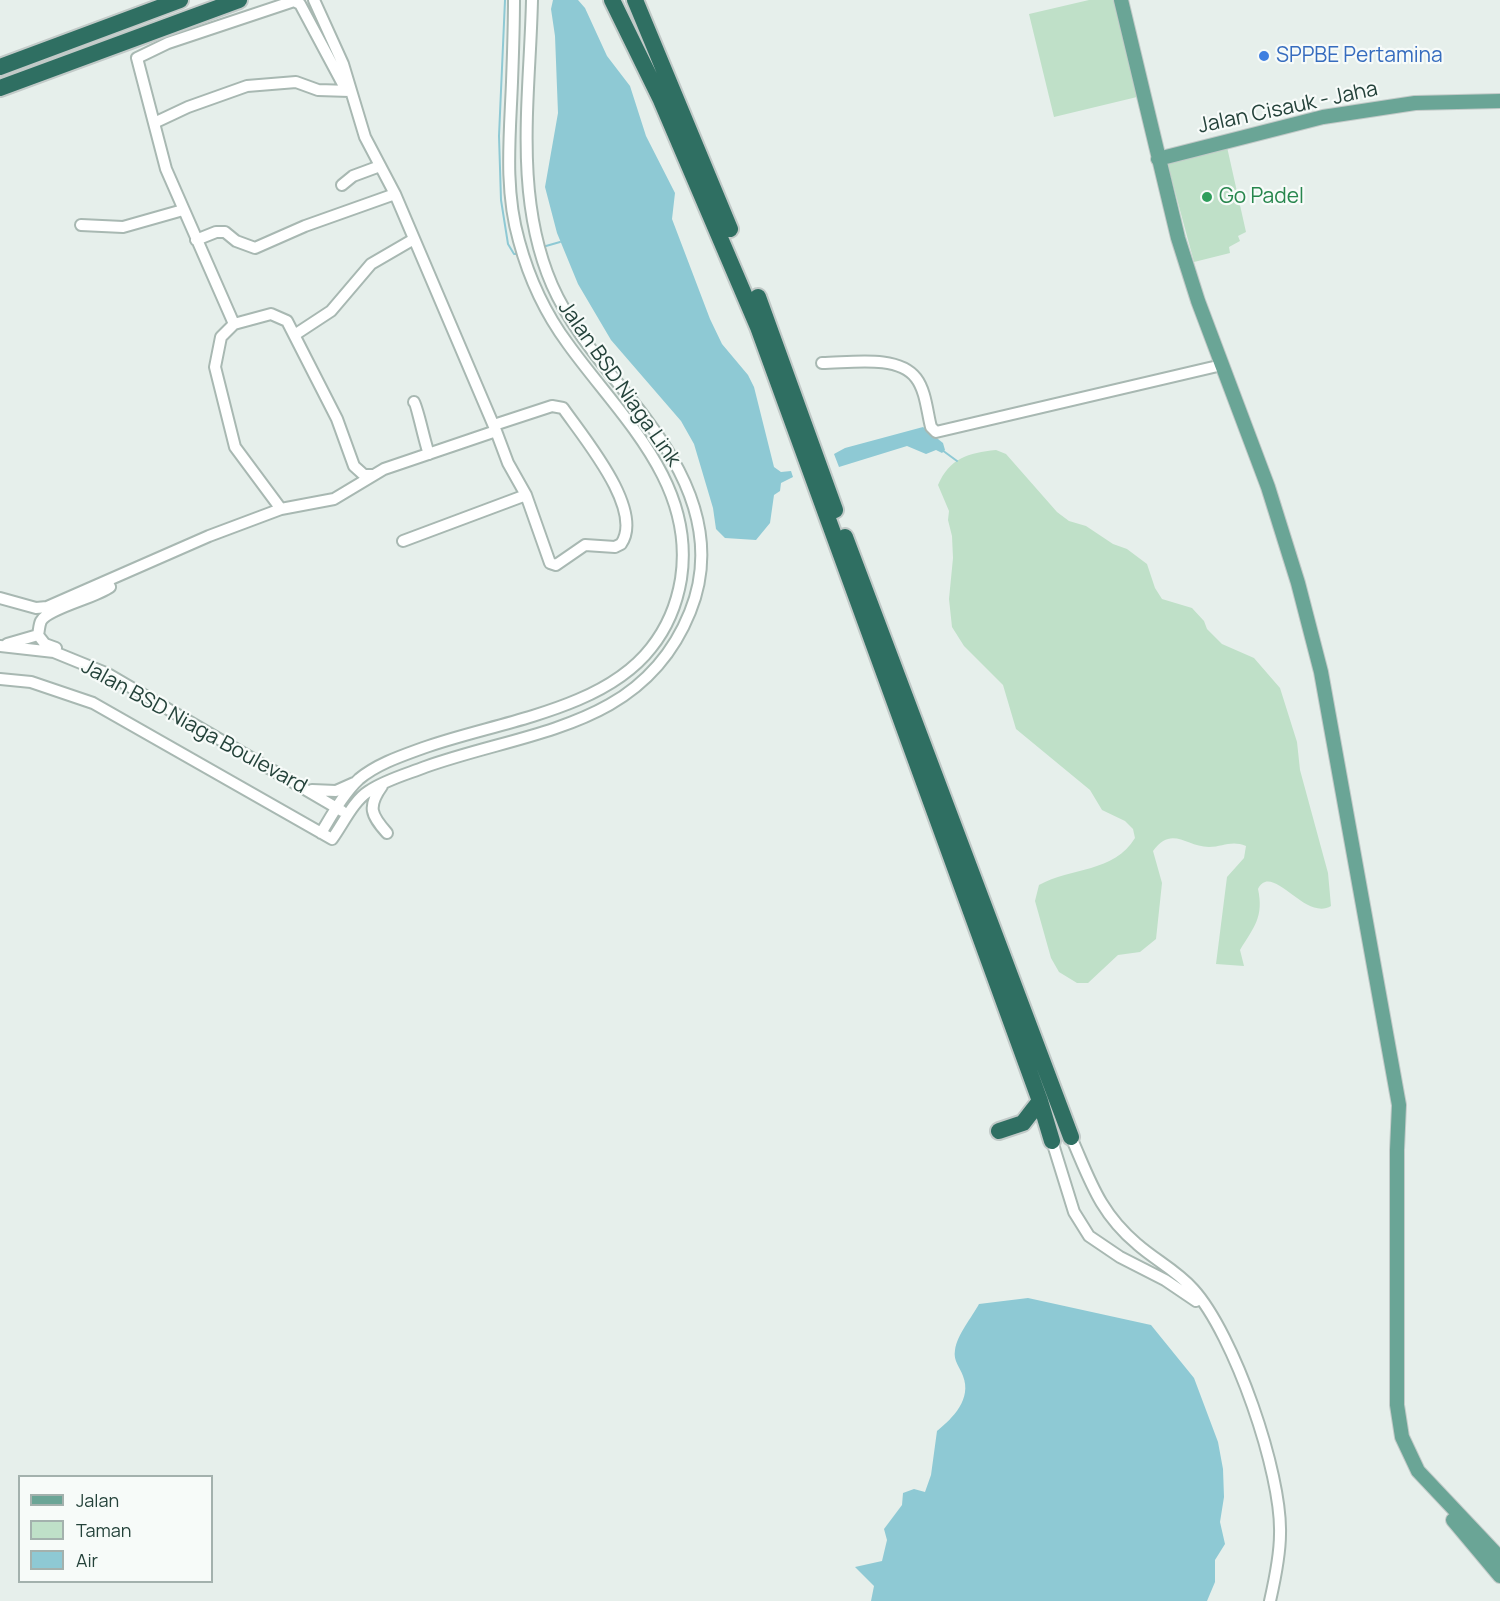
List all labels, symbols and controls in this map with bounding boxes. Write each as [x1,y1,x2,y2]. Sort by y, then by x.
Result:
place label: SPPBE Pertamina [1276,43,1443,69]
marker: SPPBE Pertamina [1257,49,1271,63]
street label: Jalan Cisauk - Jaha [1196,77,1380,139]
place label: Go Padel [1219,184,1304,210]
marker: Go Padel [1200,190,1214,204]
street label: Jalan BSD Niaga Link [552,296,686,472]
street label: Jalan BSD Niaga Boulevard [77,654,311,800]
legend [18,1475,213,1583]
text: Jalan [76,1488,119,1512]
text: Taman [76,1518,131,1542]
text: Air [76,1548,98,1572]

